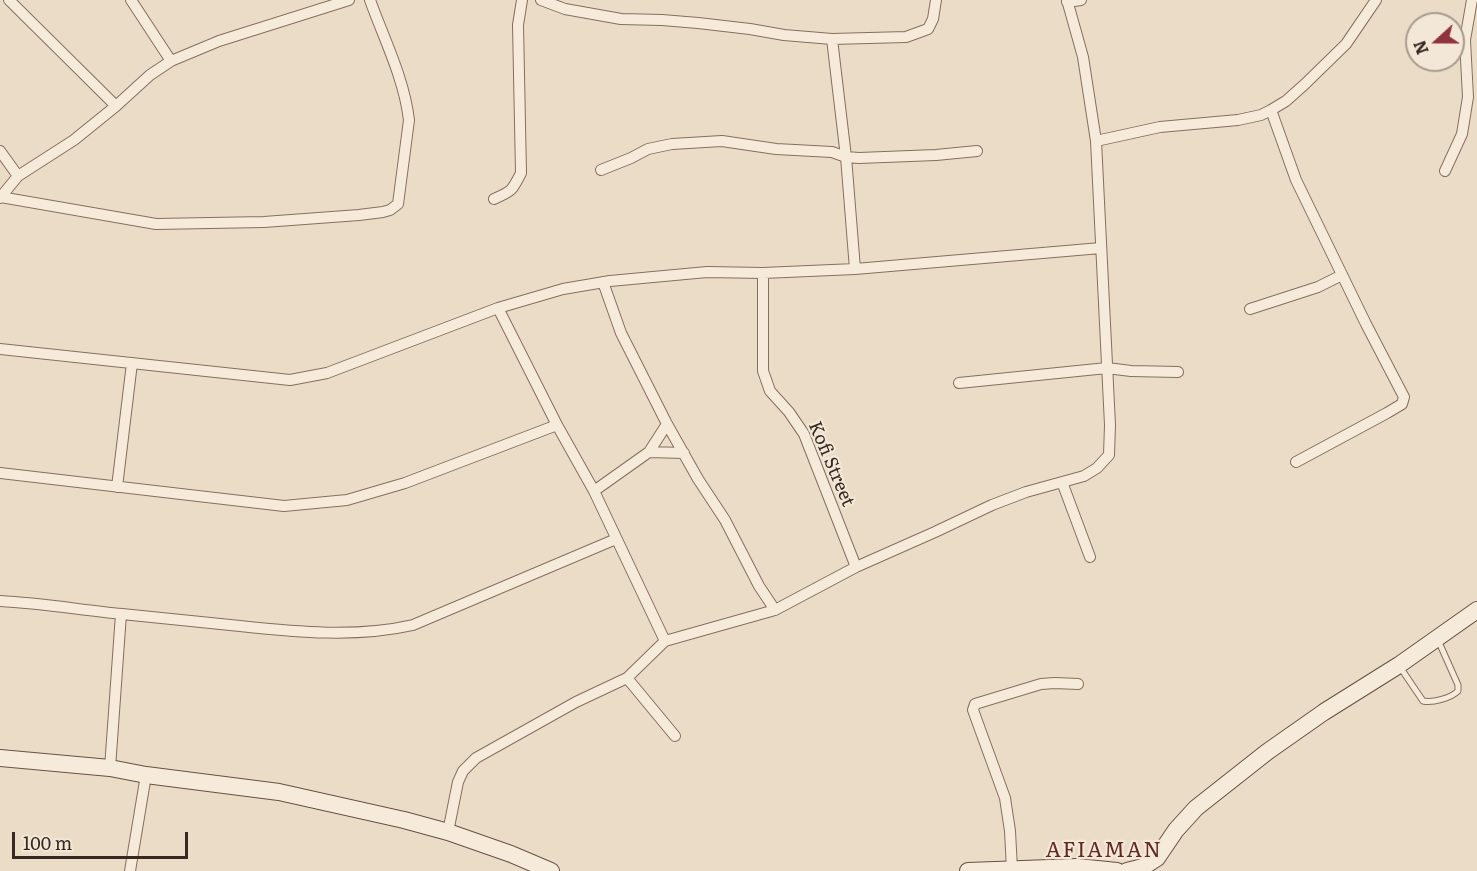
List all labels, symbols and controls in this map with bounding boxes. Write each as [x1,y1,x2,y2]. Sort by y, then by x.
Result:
north arrow [1405,12,1465,72]
text: N [1406,37,1434,58]
street label: Kofi Street [803,418,859,510]
scale bar [15,820,190,858]
text: 100 m [23,829,72,856]
district label: AFIAMAN [1046,838,1162,864]

